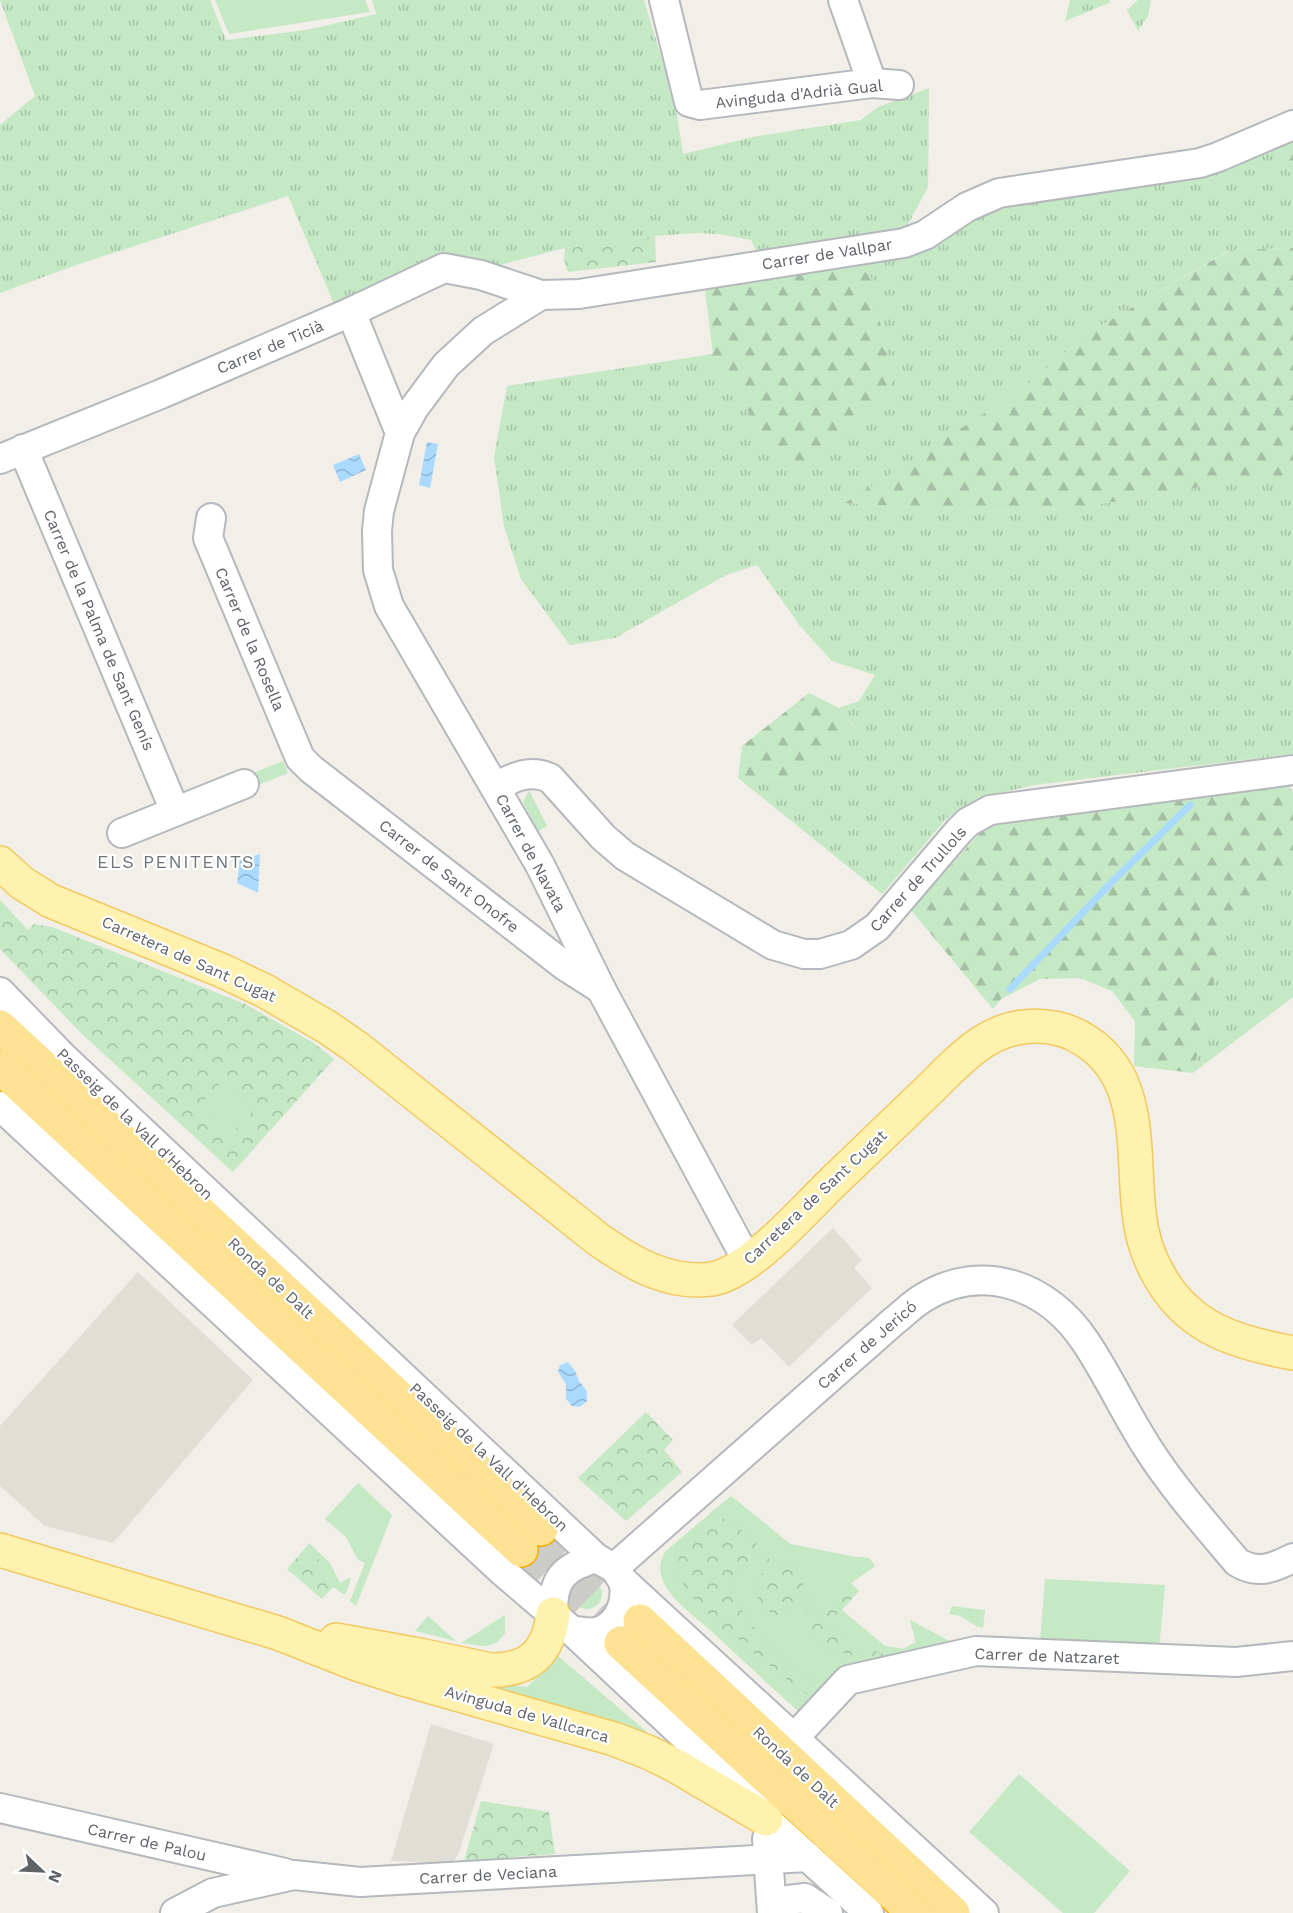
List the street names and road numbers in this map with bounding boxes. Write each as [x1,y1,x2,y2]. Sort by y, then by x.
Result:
street label: Avinguda d'Adrià Gual [714,76,884,112]
street label: Carrer de Vallpar [760,234,894,274]
street label: Carrer de Ticià [214,316,326,378]
street label: Carrer de la Palma de Sant Genís [40,507,158,753]
street label: Carrer de la Rosella [211,564,289,714]
street label: Carrer de Navata [492,791,570,915]
street label: Carrer de Sant Onofre [375,815,523,937]
street label: Carrer de Trullols [866,822,970,936]
street label: Carretera de Sant Cugat [99,912,279,1006]
street label: Passeig de la Vall d'Hebron [53,1044,217,1204]
street label: Carretera de Sant Cugat [739,1125,891,1268]
street label: Ronda de Dalt [224,1233,318,1323]
street label: Carrer de Jericó [813,1297,921,1393]
street label: Passeig de la Vall d'Hebron [406,1378,572,1536]
street label: Carrer de Natzaret [974,1644,1120,1668]
street label: Avinguda de Vallcarca [443,1681,611,1747]
street label: Ronda de Dalt [749,1722,843,1812]
street label: Carrer de Palou [86,1819,208,1865]
street label: Carrer de Veciana [419,1862,557,1888]

